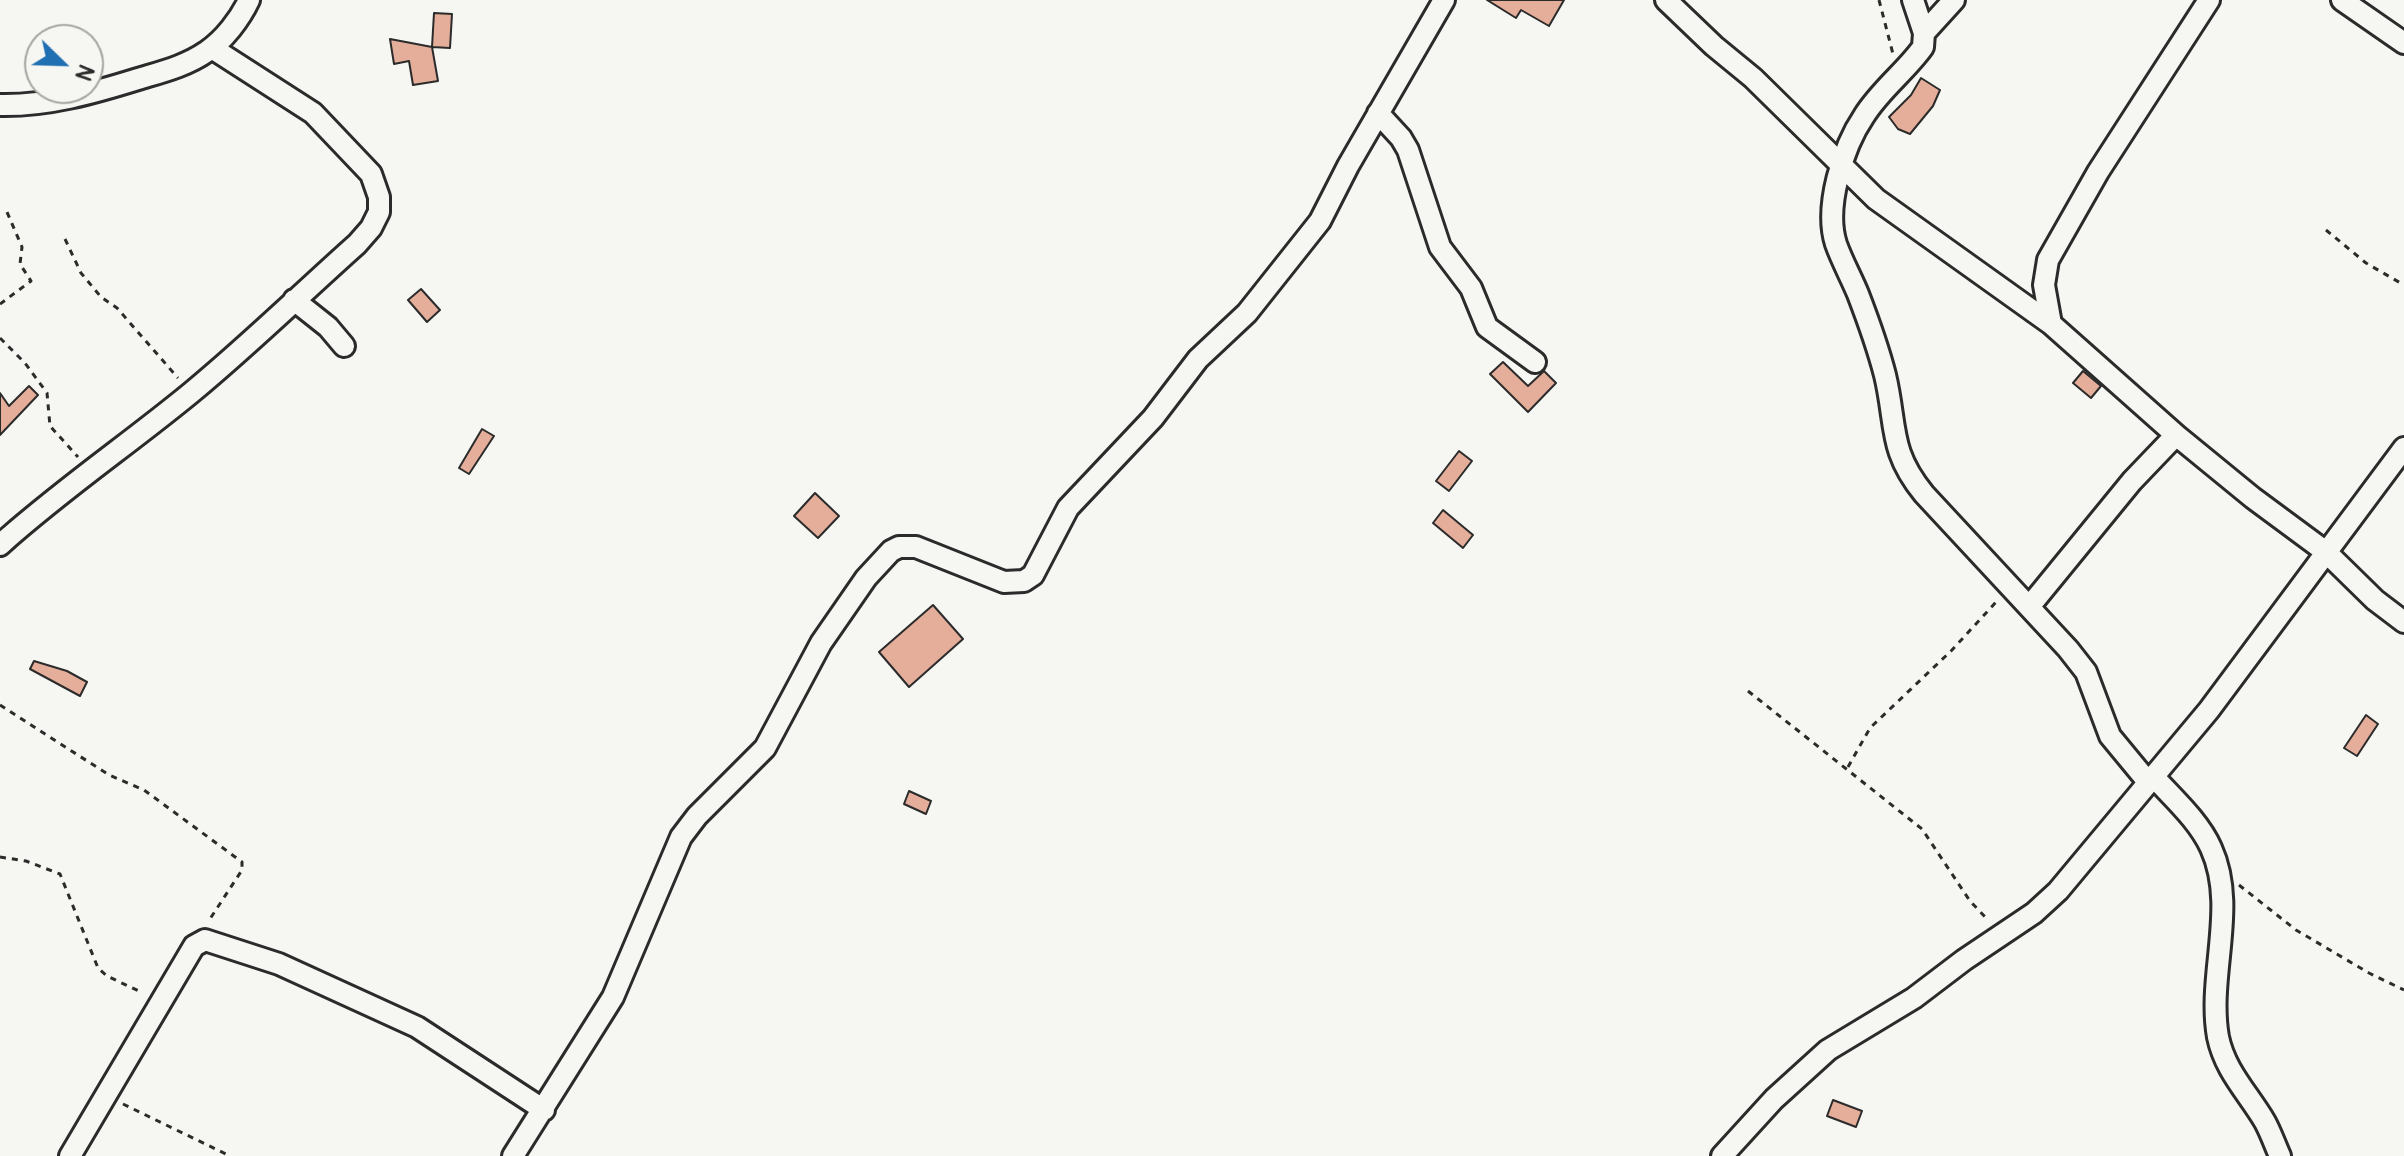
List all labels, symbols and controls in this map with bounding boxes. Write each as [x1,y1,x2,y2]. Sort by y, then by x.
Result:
north arrow [24,24,104,104]
text: N [68,60,100,85]

